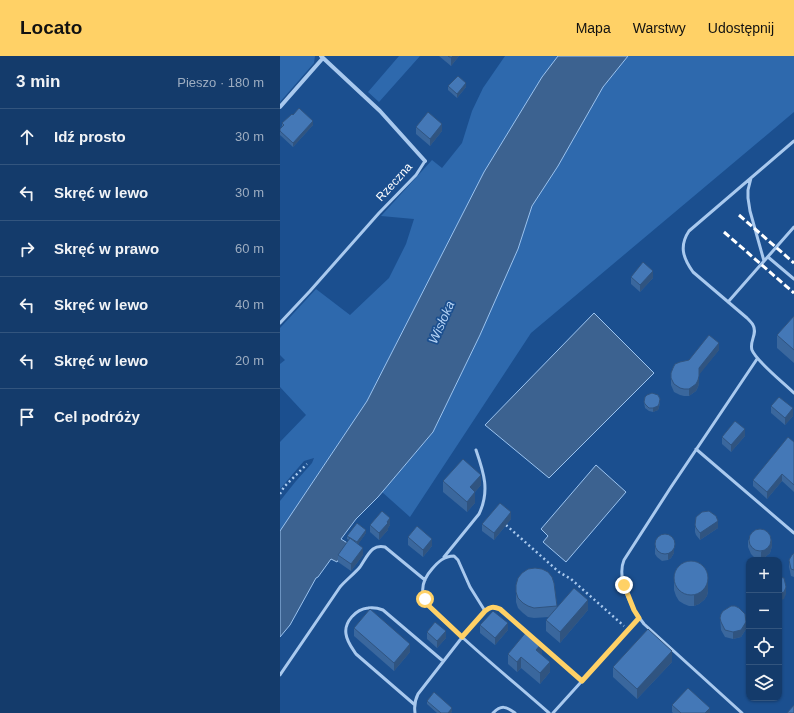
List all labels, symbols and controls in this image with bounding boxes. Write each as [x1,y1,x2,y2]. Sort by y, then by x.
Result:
text: Locato [20,17,82,38]
text: Mapa [576,20,611,36]
text: Warstwy [633,20,686,36]
text: Udostępnij [708,20,774,36]
text: 3 min [16,72,60,91]
text: Pieszo · 180 m [177,75,264,90]
icon: ahead [16,126,38,148]
text: Idź prosto [54,128,126,145]
text: 30 m [235,129,264,144]
street label: Rzeczna [373,160,415,204]
icon: left [16,182,38,204]
text: Skręć w lewo [54,184,148,201]
text: 30 m [235,185,264,200]
icon: right [16,238,38,260]
text: Skręć w prawo [54,240,159,257]
text: 60 m [235,241,264,256]
icon: left [16,294,38,316]
text: Skręć w lewo [54,296,148,313]
text: 40 m [235,297,264,312]
water label: Wisłoka [425,298,458,346]
icon: left [16,350,38,372]
text: Skręć w lewo [54,352,148,369]
text: 20 m [235,353,264,368]
icon: arrive [16,406,38,428]
text: Cel podróży [54,408,140,425]
map controls [746,557,782,701]
button: + [746,557,782,593]
route end [615,576,633,594]
route start [416,590,434,608]
button: − [746,593,782,629]
button: locate [746,629,782,665]
button: layers [746,665,782,701]

